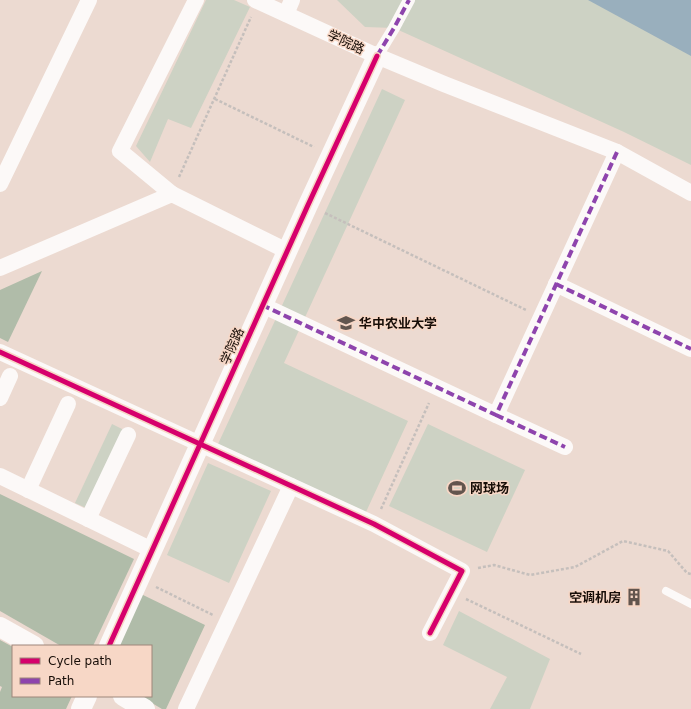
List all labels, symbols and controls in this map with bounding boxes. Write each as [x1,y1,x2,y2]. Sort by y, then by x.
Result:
street label: 学院路 [325,27,367,57]
school or university icon: 华中农业大学 [336,313,356,333]
place label: 华中农业大学 [359,316,437,331]
street label: 学院路 [217,325,247,367]
sports icon: 网球场 [447,478,467,498]
place label: 网球场 [470,481,509,496]
building icon: 空调机房 [624,587,644,607]
place label: 空调机房 [569,590,621,605]
legend [12,645,152,697]
text: Cycle path [48,654,112,668]
text: Path [48,674,74,688]

